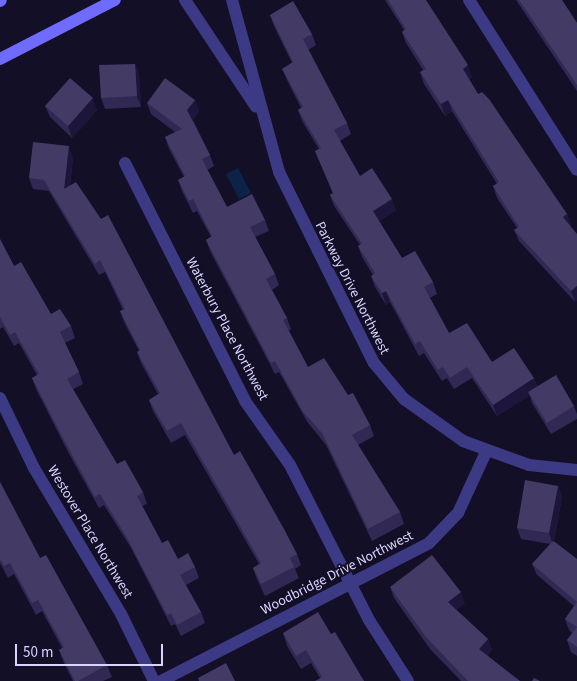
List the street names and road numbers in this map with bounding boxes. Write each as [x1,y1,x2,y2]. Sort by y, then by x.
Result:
street label: Parkway Drive Northwest [311,219,393,357]
street label: Waterbury Place Northwest [182,255,272,403]
street label: Westover Place Northwest [44,462,136,602]
street label: Woodbridge Drive Northwest [258,527,416,619]

